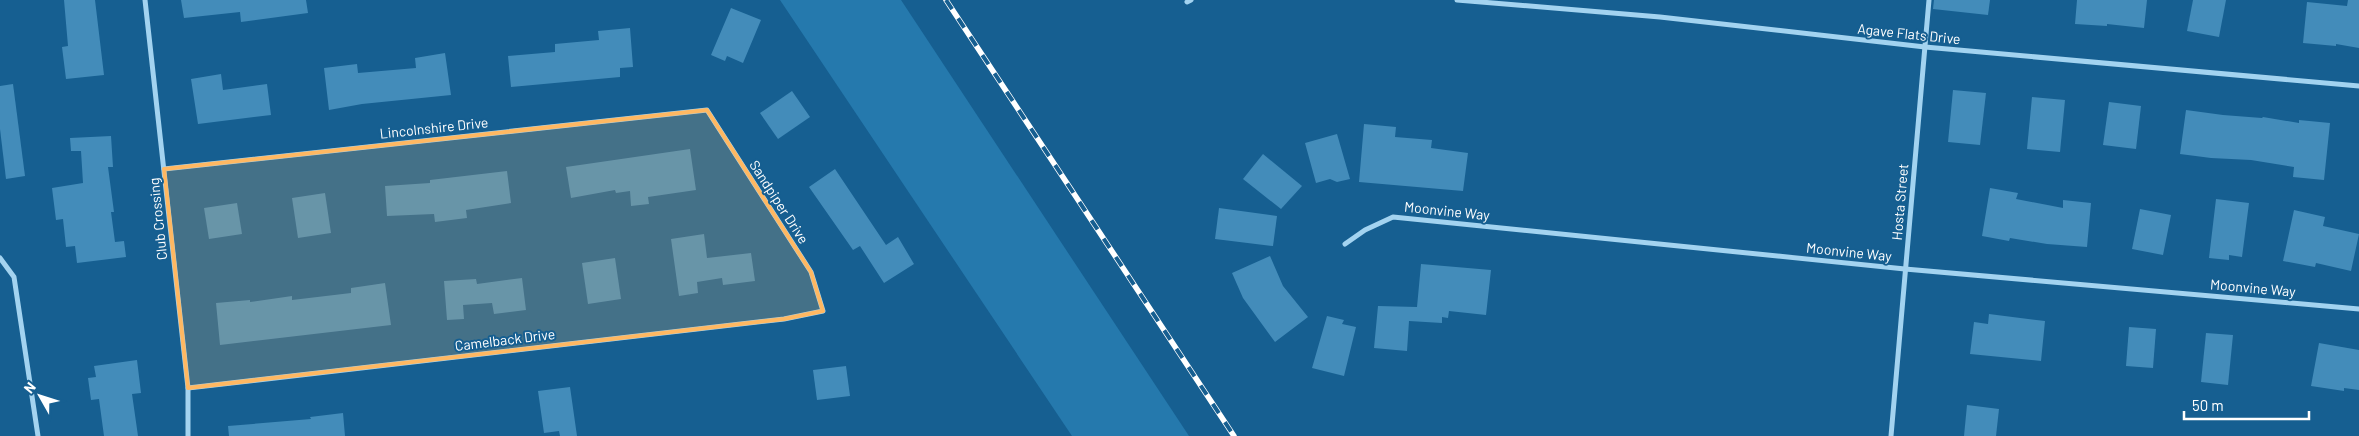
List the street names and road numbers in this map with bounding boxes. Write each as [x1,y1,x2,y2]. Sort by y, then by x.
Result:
street label: Agave Flats Drive [1857,20,1961,47]
street label: Lincolnshire Drive [379,113,489,142]
street label: Sandpiper Drive [746,157,813,247]
street label: Hosta Street [1888,163,1911,241]
street label: Club Crossing [145,177,170,261]
street label: Moonvine Way [1404,198,1491,223]
street label: Moonvine Way [1806,239,1893,264]
street label: Moonvine Way [2210,275,2297,300]
street label: Camelback Drive [454,325,556,354]

